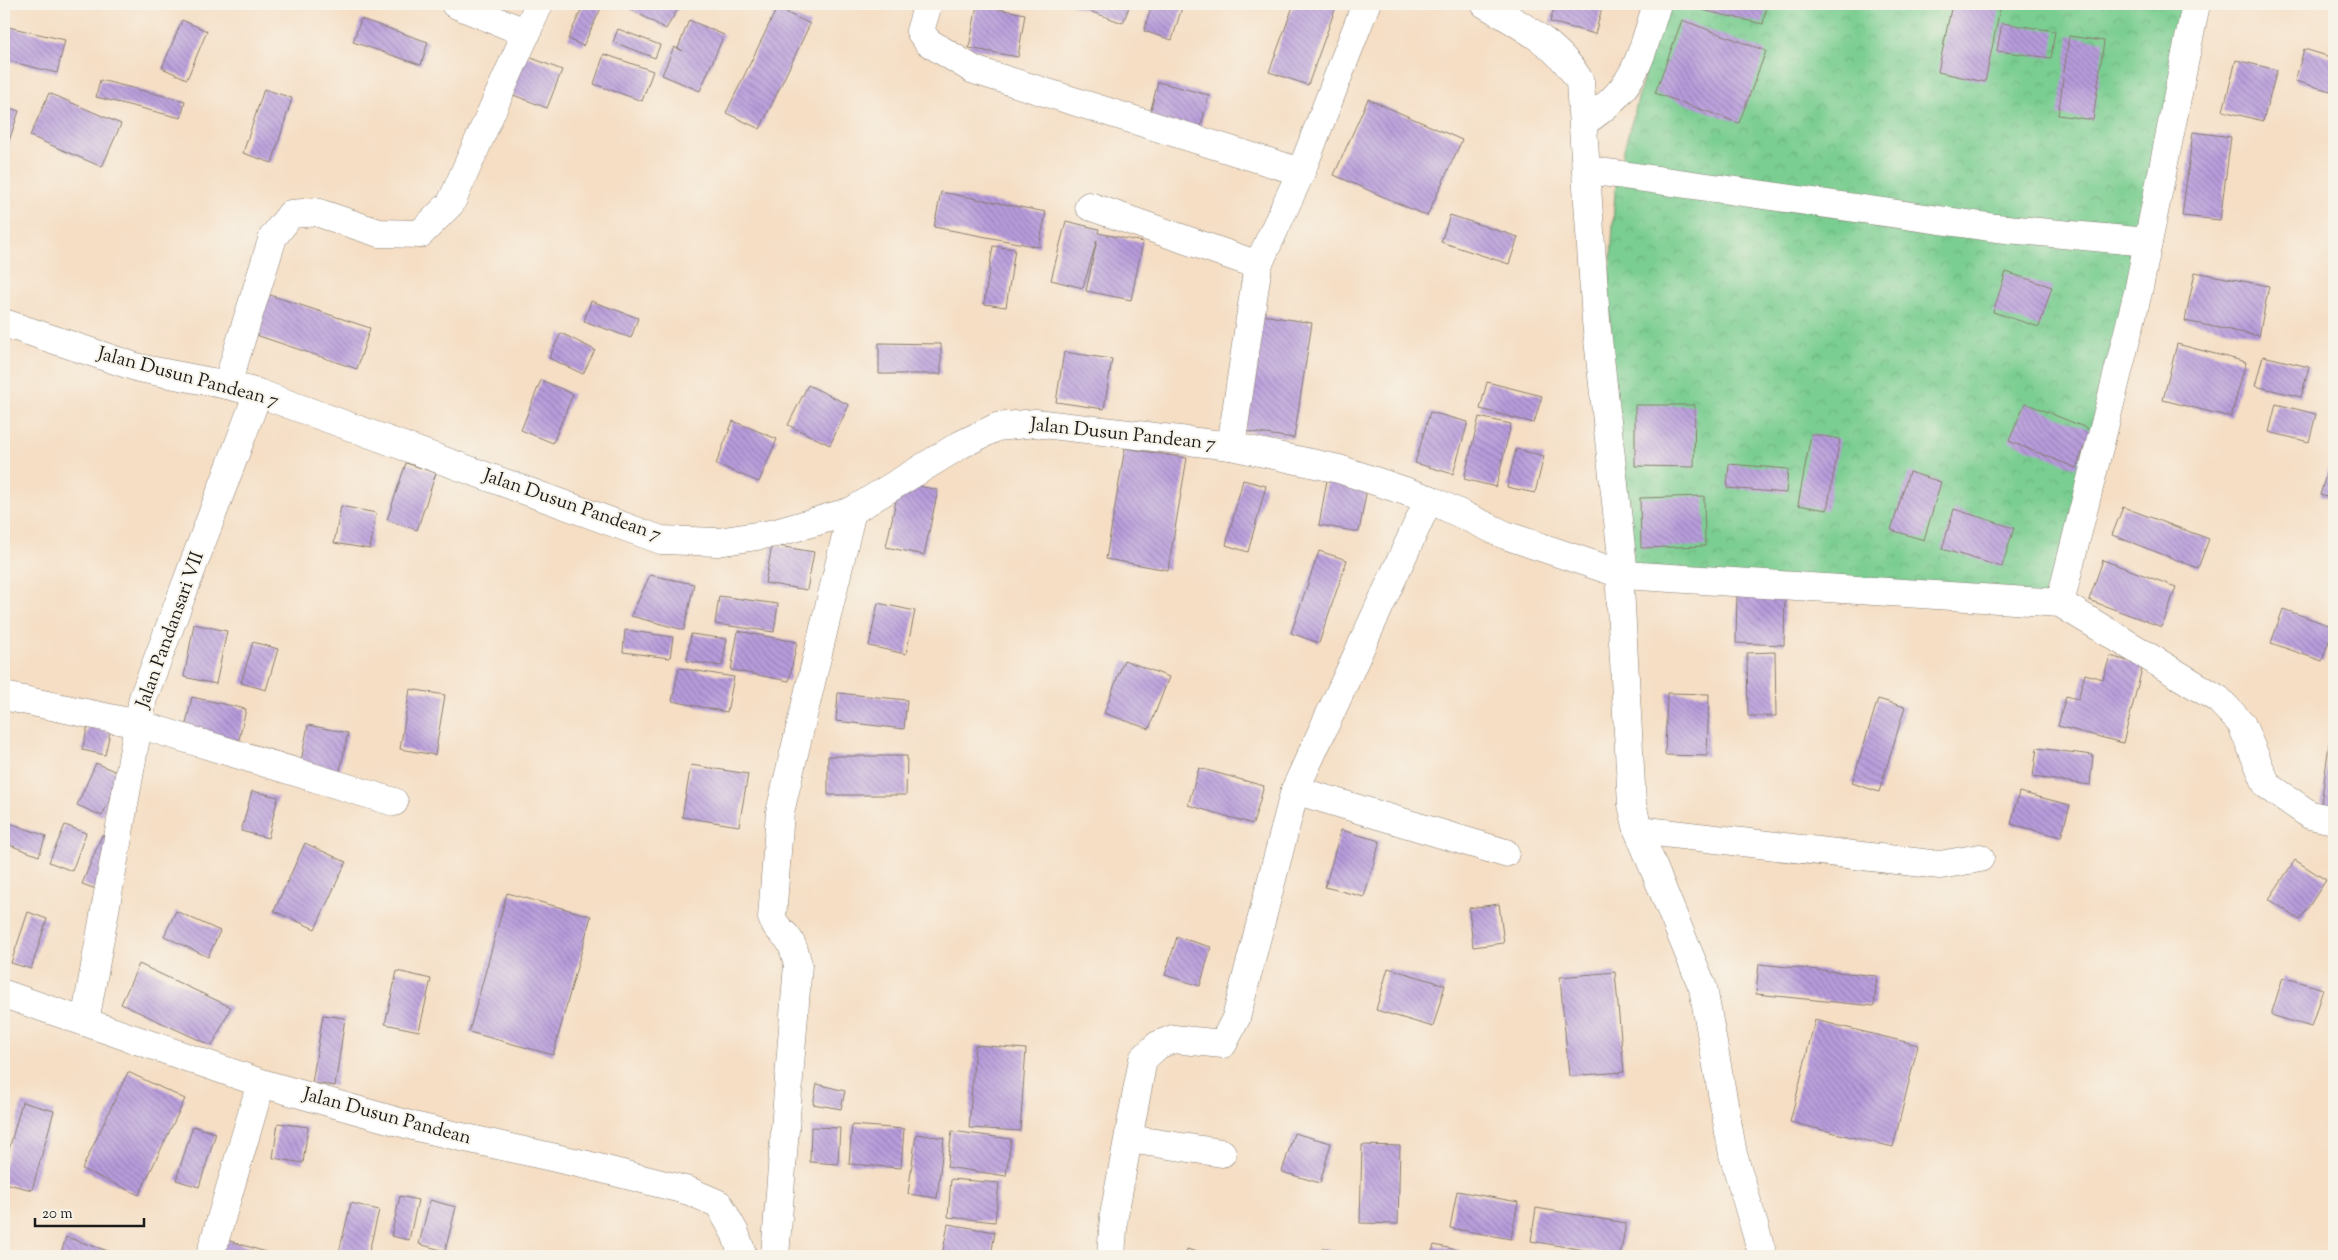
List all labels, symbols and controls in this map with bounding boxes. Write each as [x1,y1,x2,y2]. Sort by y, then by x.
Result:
street label: Jalan Dusun Pandean 7 [93,341,282,415]
street label: Jalan Dusun Pandean 7 [1028,412,1218,458]
street label: Jalan Dusun Pandean 7 [478,463,665,549]
street label: Jalan Pandansari VII [130,548,212,713]
street label: Jalan Dusun Pandean [299,1081,474,1152]
scale bar [35,1195,144,1227]
text: 20 m [42,1204,73,1225]

